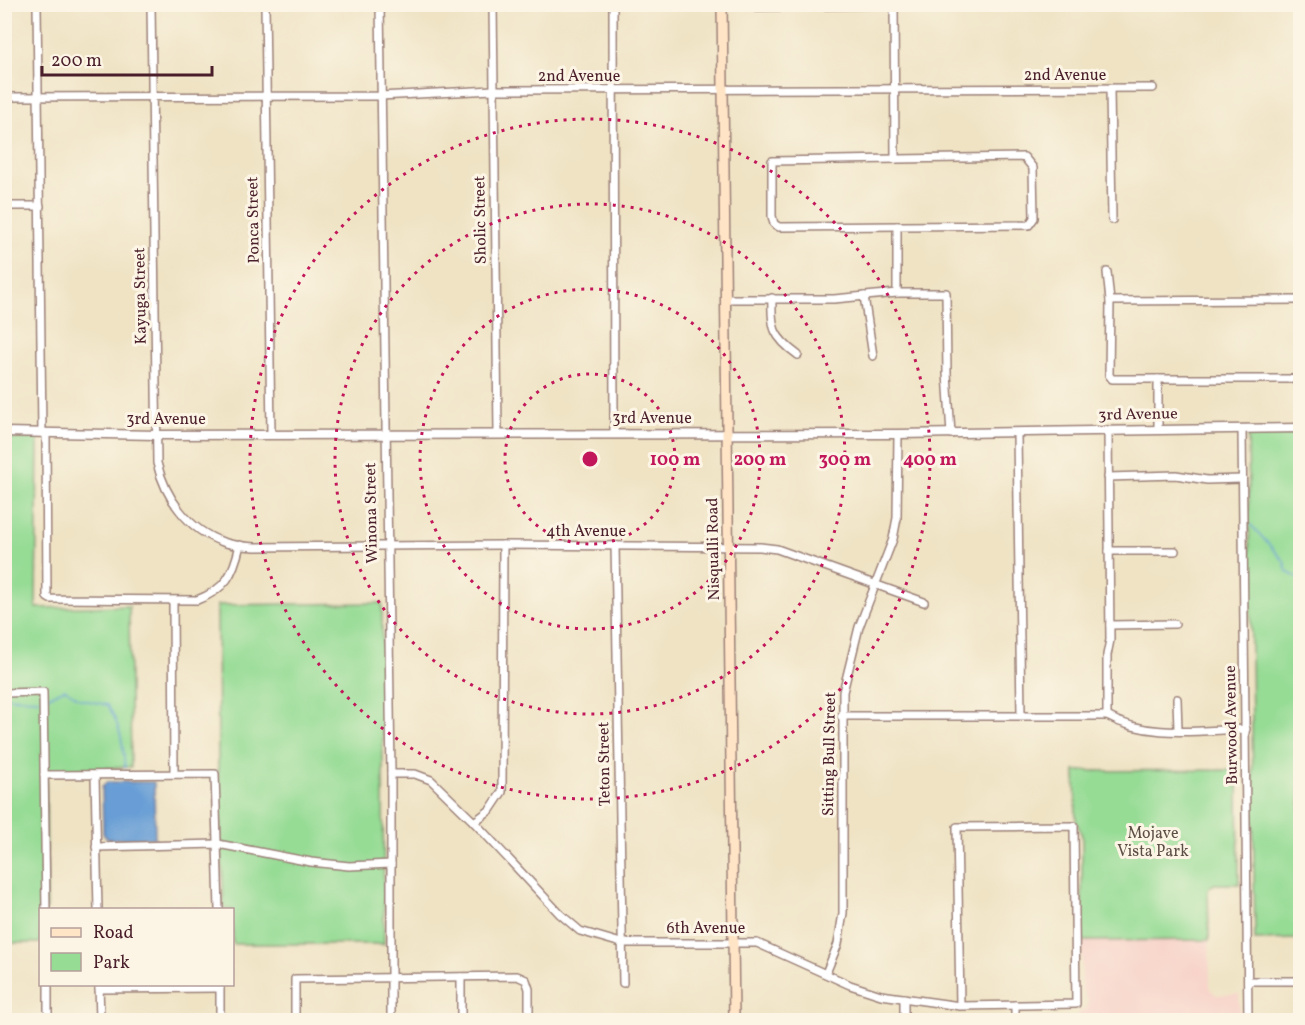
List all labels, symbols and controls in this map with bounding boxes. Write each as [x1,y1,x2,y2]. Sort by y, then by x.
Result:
scale bar [42,39,212,77]
text: 200 m [51,49,102,74]
street label: 2nd Avenue [1024,65,1106,87]
street label: 2nd Avenue [538,66,620,88]
street label: Sholic Street [469,175,493,264]
street label: Ponca Street [242,176,266,264]
street label: Kayuga Street [129,247,153,345]
street label: 3rd Avenue [1098,403,1178,427]
street label: 3rd Avenue [612,408,692,430]
street label: 3rd Avenue [126,409,206,431]
text: 100 m [650,448,700,473]
text: 200 m [734,448,786,473]
text: 300 m [819,448,871,473]
text: 400 m [903,448,957,473]
centre of rings [580,449,600,469]
street label: Winona Street [360,462,384,564]
street label: Nisqualli Road [702,497,726,601]
street label: 4th Avenue [546,521,626,543]
street label: Burwood Avenue [1220,665,1244,785]
street label: Sitting Bull Street [818,691,842,816]
street label: Teton Street [593,721,617,806]
park label: Mojave Vista Park [1117,823,1189,863]
legend [39,908,234,986]
street label: 6th Avenue [667,918,745,940]
text: Road [93,921,134,946]
text: Park [93,951,130,976]

